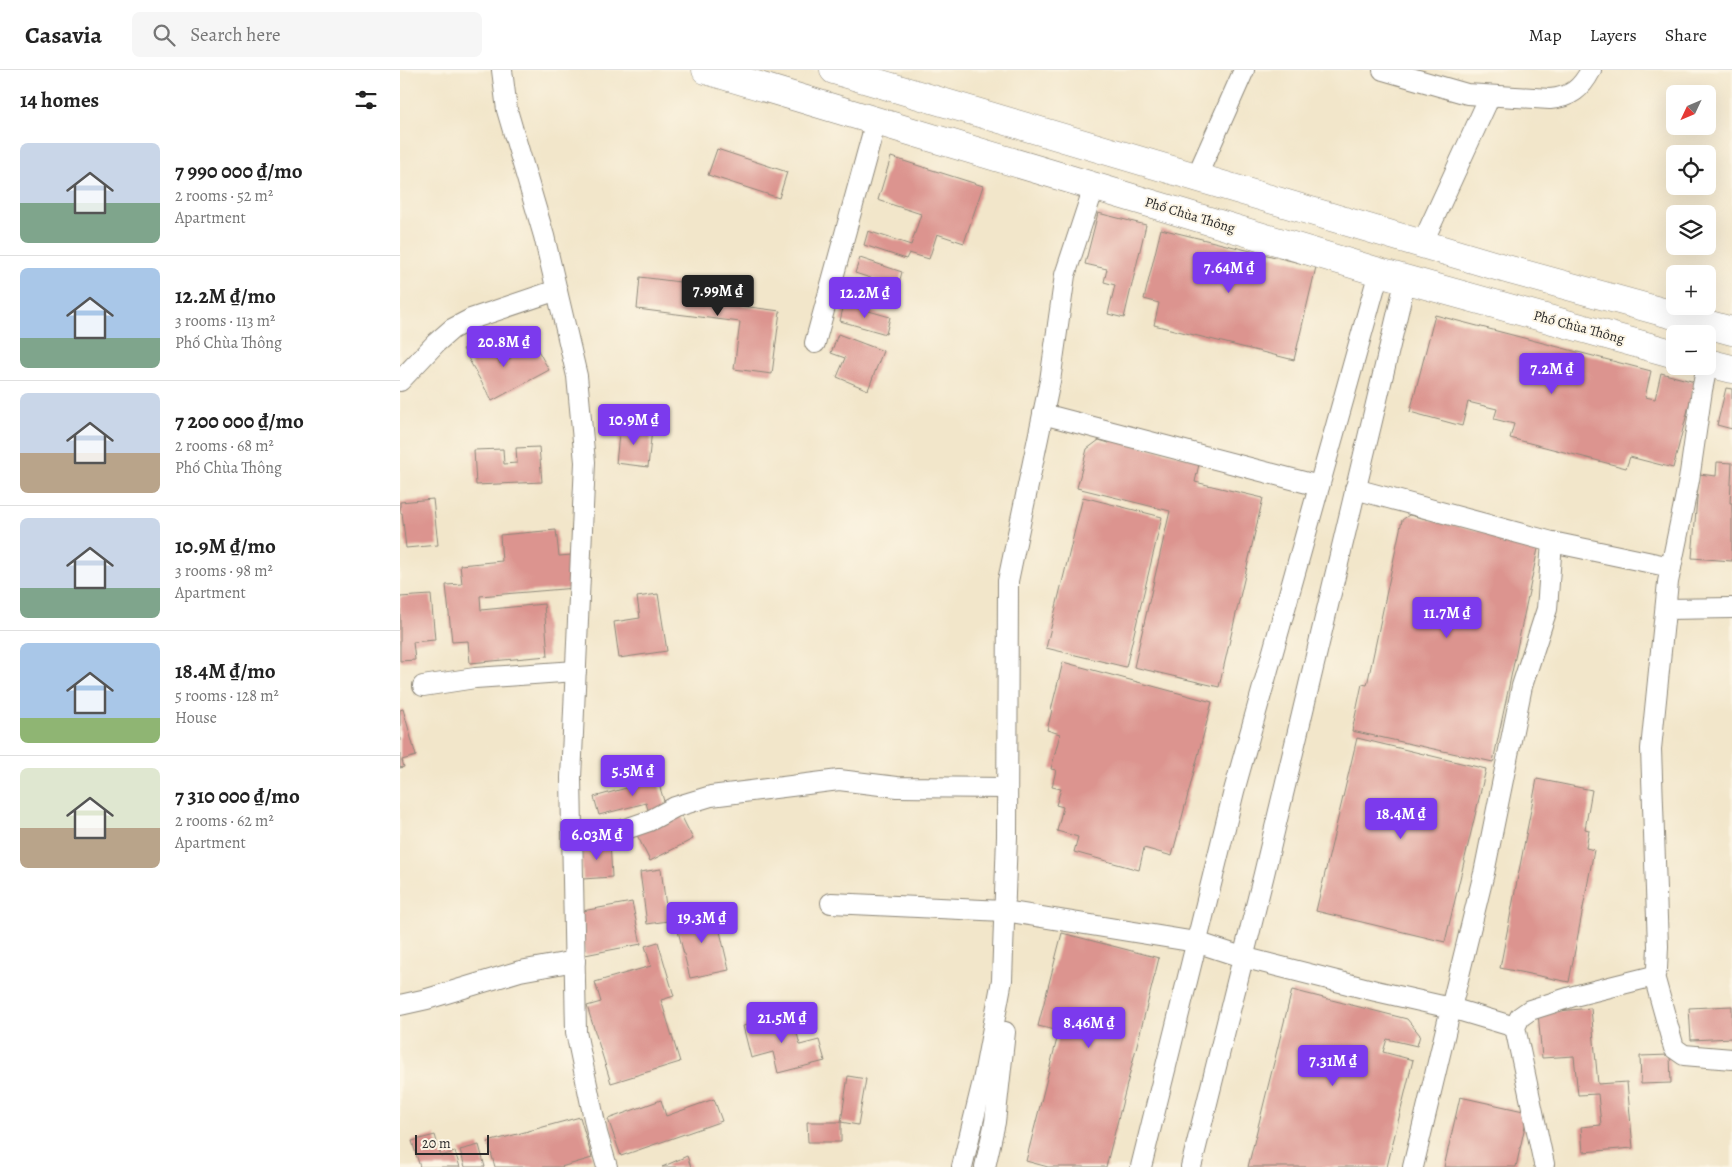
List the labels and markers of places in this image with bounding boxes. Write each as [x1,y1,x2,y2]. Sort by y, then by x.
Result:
pin: 7.64M ₫ [1183,252,1275,294]
pin: 7.99M ₫ [672,274,764,317]
pin: 12.2M ₫ [819,276,911,319]
pin: 20.8M ₫ [458,326,550,368]
pin: 7.2M ₫ [1511,352,1593,395]
pin: 10.9M ₫ [588,404,680,446]
pin: 11.7M ₫ [1401,596,1493,639]
pin: 5.5M ₫ [592,754,674,797]
pin: 18.4M ₫ [1355,798,1447,840]
pin: 6.03M ₫ [551,818,643,861]
pin: 19.3M ₫ [656,902,748,944]
pin: 21.5M ₫ [736,1002,828,1044]
pin: 8.46M ₫ [1043,1006,1135,1049]
pin: 7.31M ₫ [1287,1044,1379,1087]

